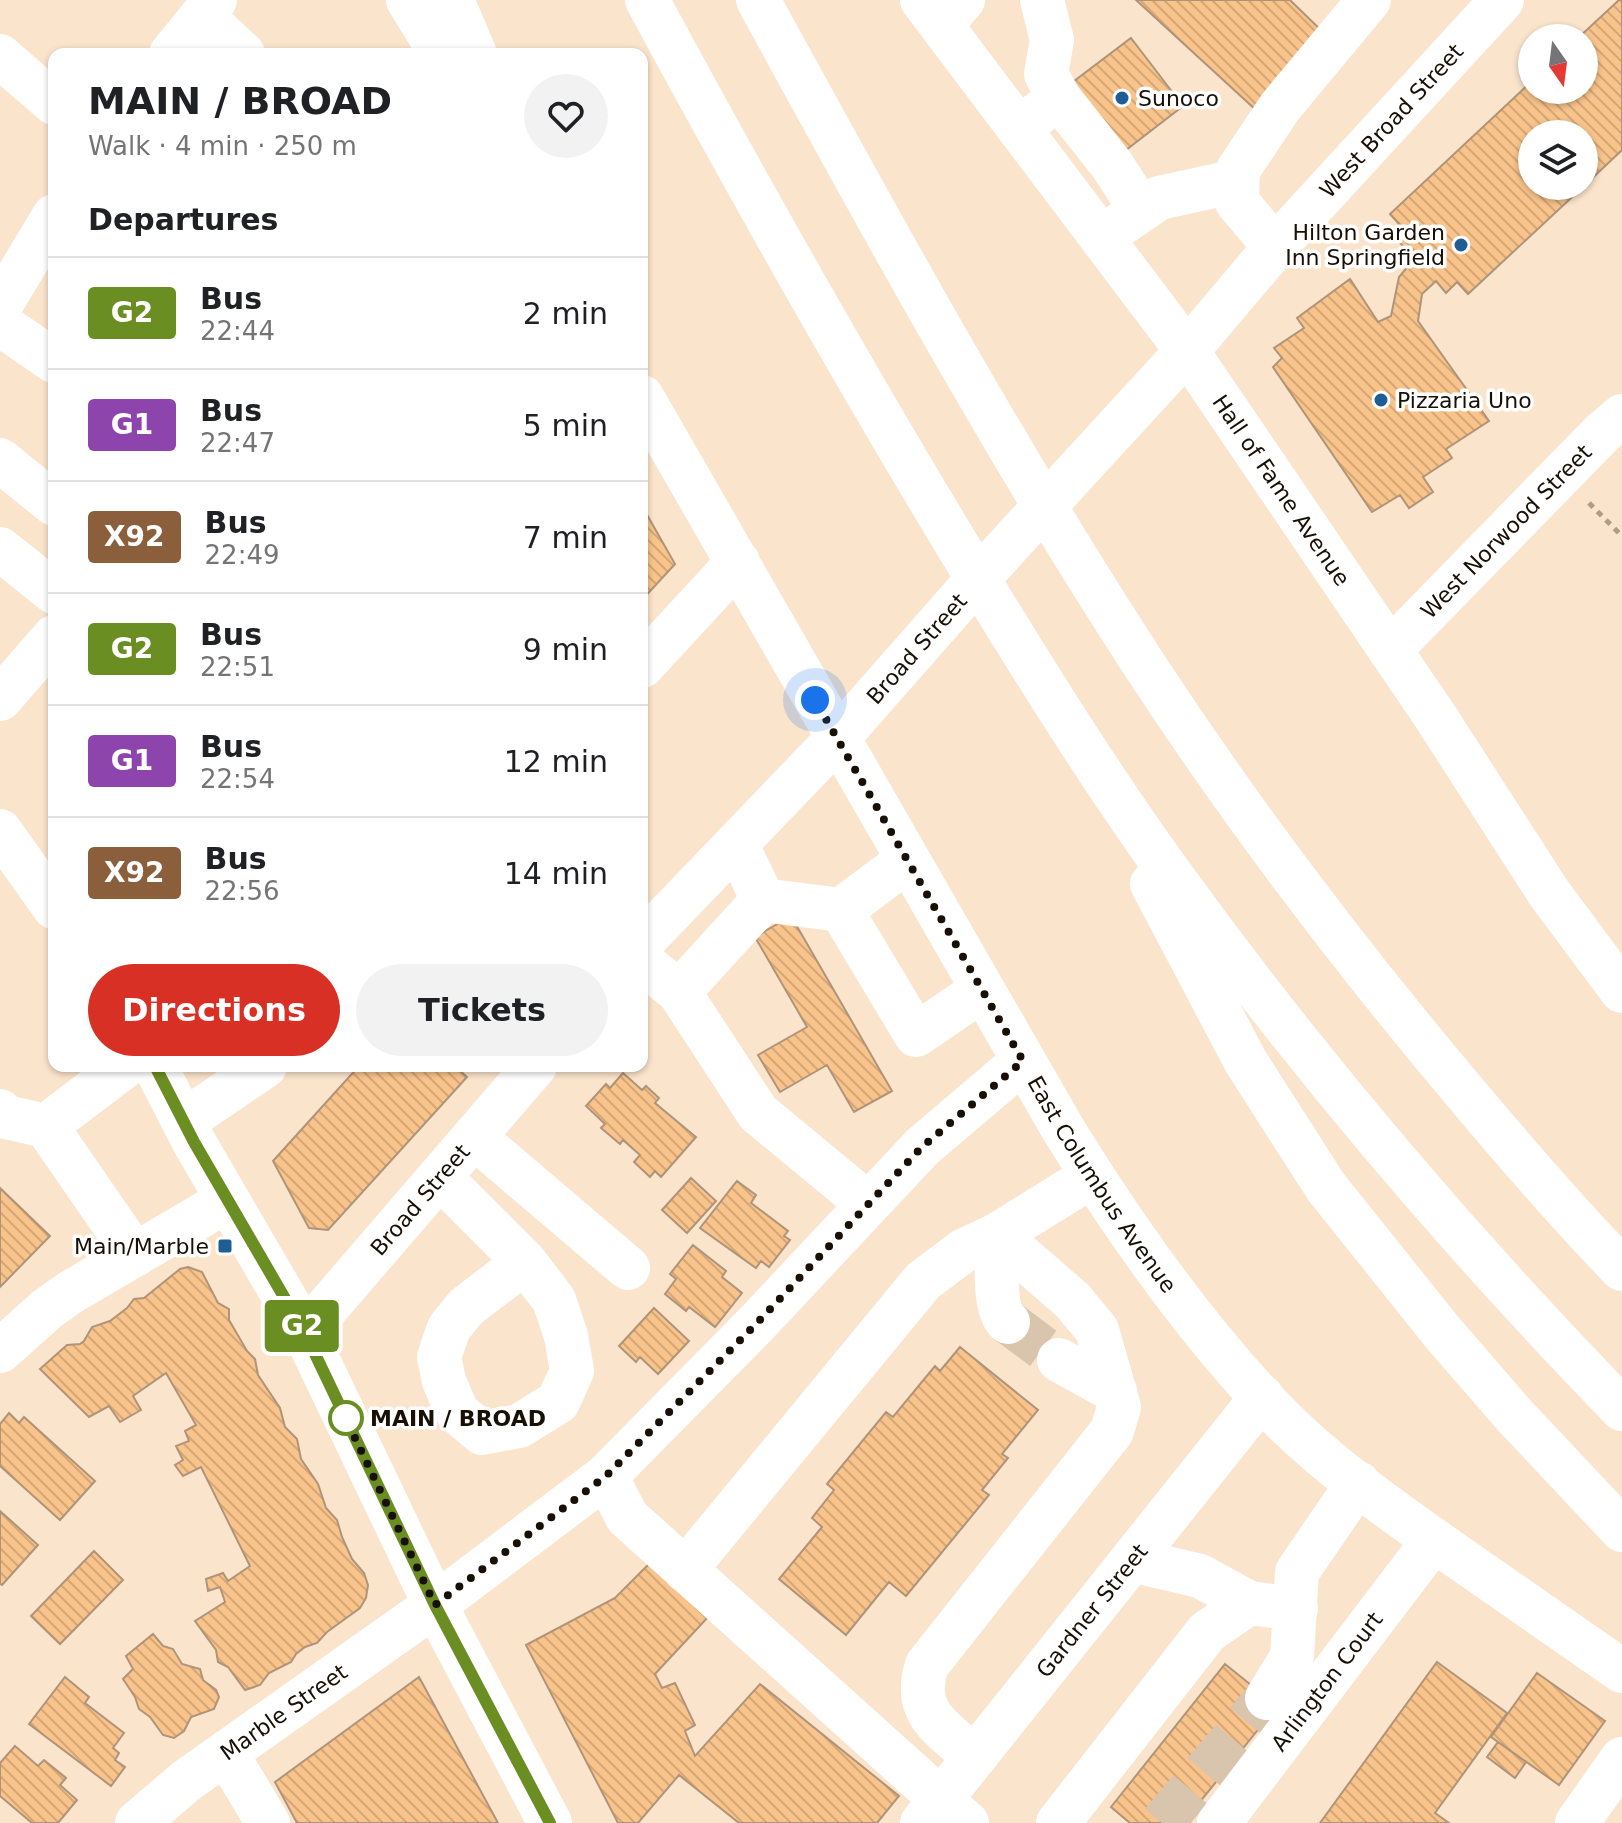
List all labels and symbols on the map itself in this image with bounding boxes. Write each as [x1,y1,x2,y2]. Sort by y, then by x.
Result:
north arrow [1518,24,1598,104]
street label: West Broad Street [1315,39,1469,203]
place label: Sunoco [1138,86,1219,111]
marker: Sunoco [1113,89,1131,107]
place label: Hilton Garden Inn Springfield [1285,220,1445,270]
marker: Hilton Garden Inn Springfield [1452,236,1470,254]
place label: Pizzaria Uno [1397,388,1532,413]
street label: Hall of Fame Avenue [1207,390,1355,591]
marker: Pizzaria Uno [1372,391,1390,409]
street label: West Norwood Street [1416,439,1597,624]
street label: Broad Street [862,588,972,709]
your location [795,680,835,720]
street label: East Columbus Avenue [1022,1072,1181,1298]
street label: Broad Street [366,1139,475,1261]
place label: Main/Marble [74,1234,209,1259]
marker: Main/Marble [216,1237,234,1255]
line badge: G2 [266,1300,338,1352]
marker: MAIN / BROAD [329,1401,363,1435]
place label: MAIN / BROAD [370,1406,546,1431]
street label: Gardner Street [1031,1539,1153,1682]
street label: Arlington Court [1266,1607,1388,1756]
street label: Marble Street [216,1659,352,1766]

